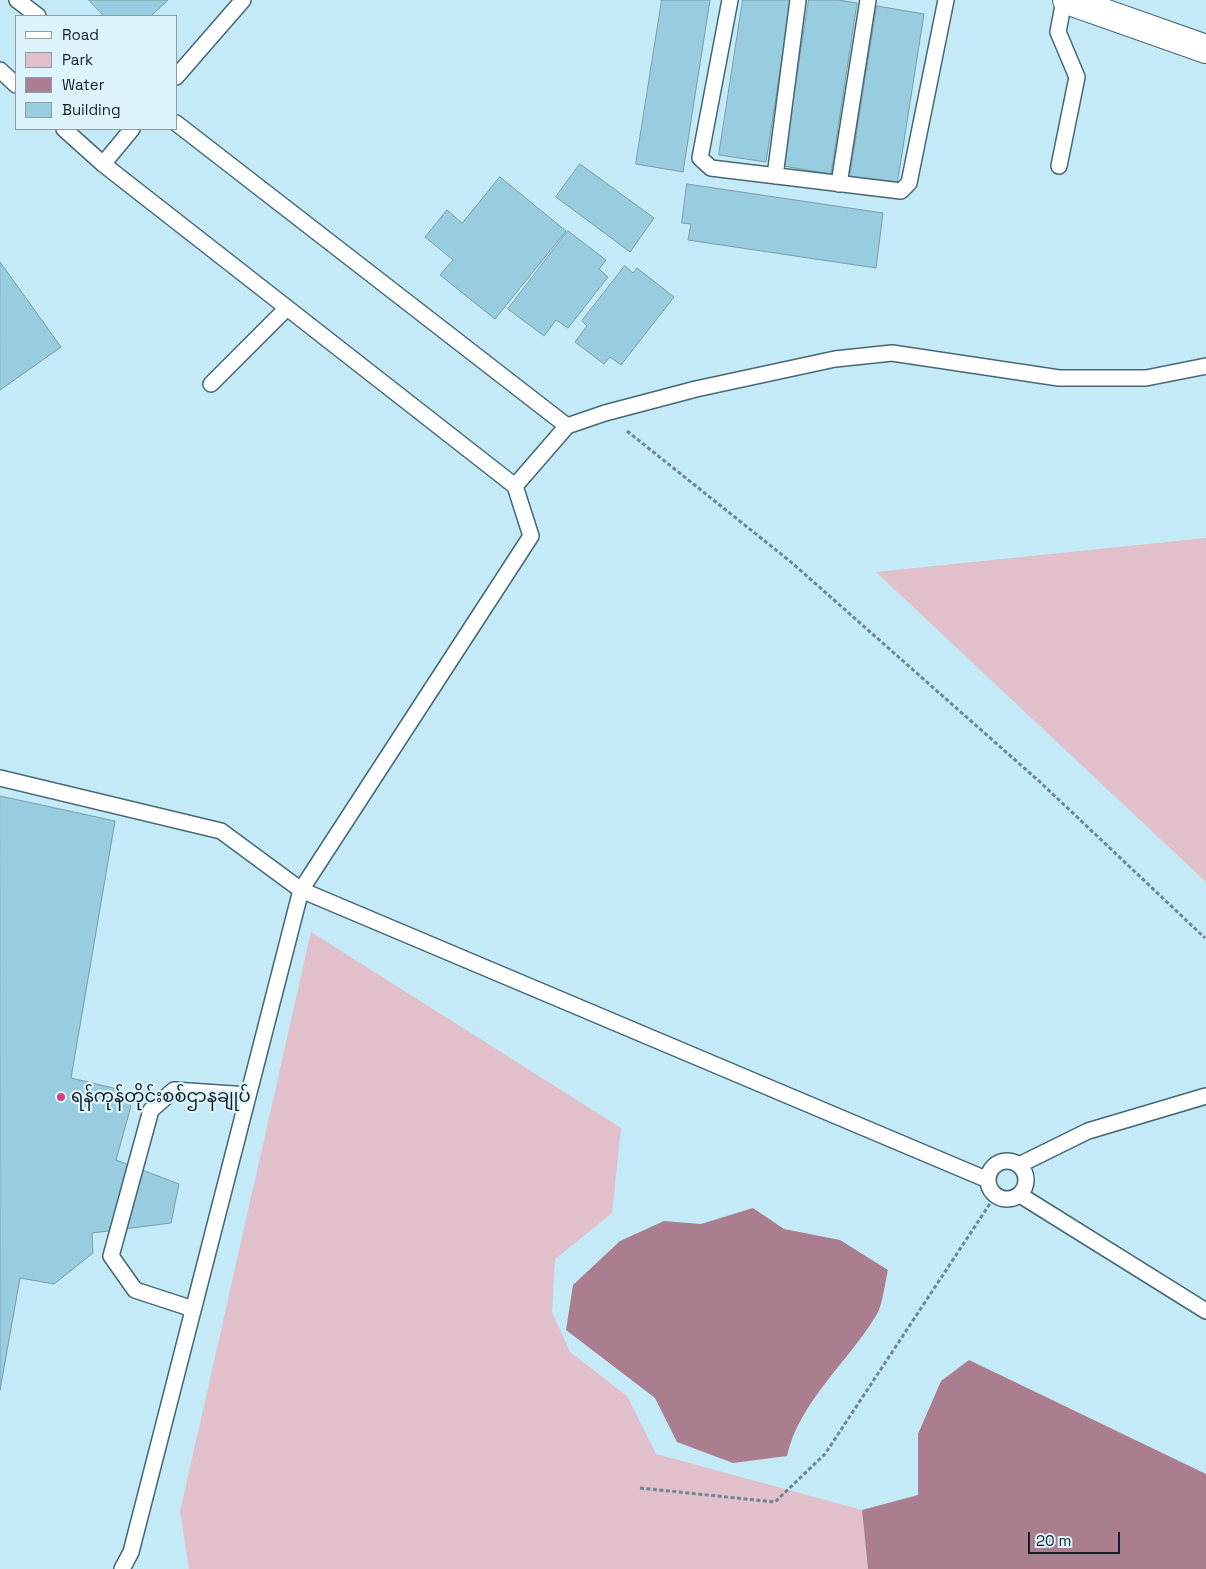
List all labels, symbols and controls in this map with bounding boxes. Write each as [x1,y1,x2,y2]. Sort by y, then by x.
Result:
legend [15,15,178,130]
text: Road [62,25,99,44]
text: Park [62,50,93,69]
text: Water [62,75,104,94]
text: Building [62,100,121,119]
place label: ရန်ကုန်တိုင်းစစ်ဌာနချုပ် [71,1086,251,1108]
marker: ရန်ကုန်တိုင်းစစ်ဌာနချုပ် [55,1091,67,1103]
scale bar [1031,1522,1124,1554]
text: 20 m [1036,1531,1071,1550]

